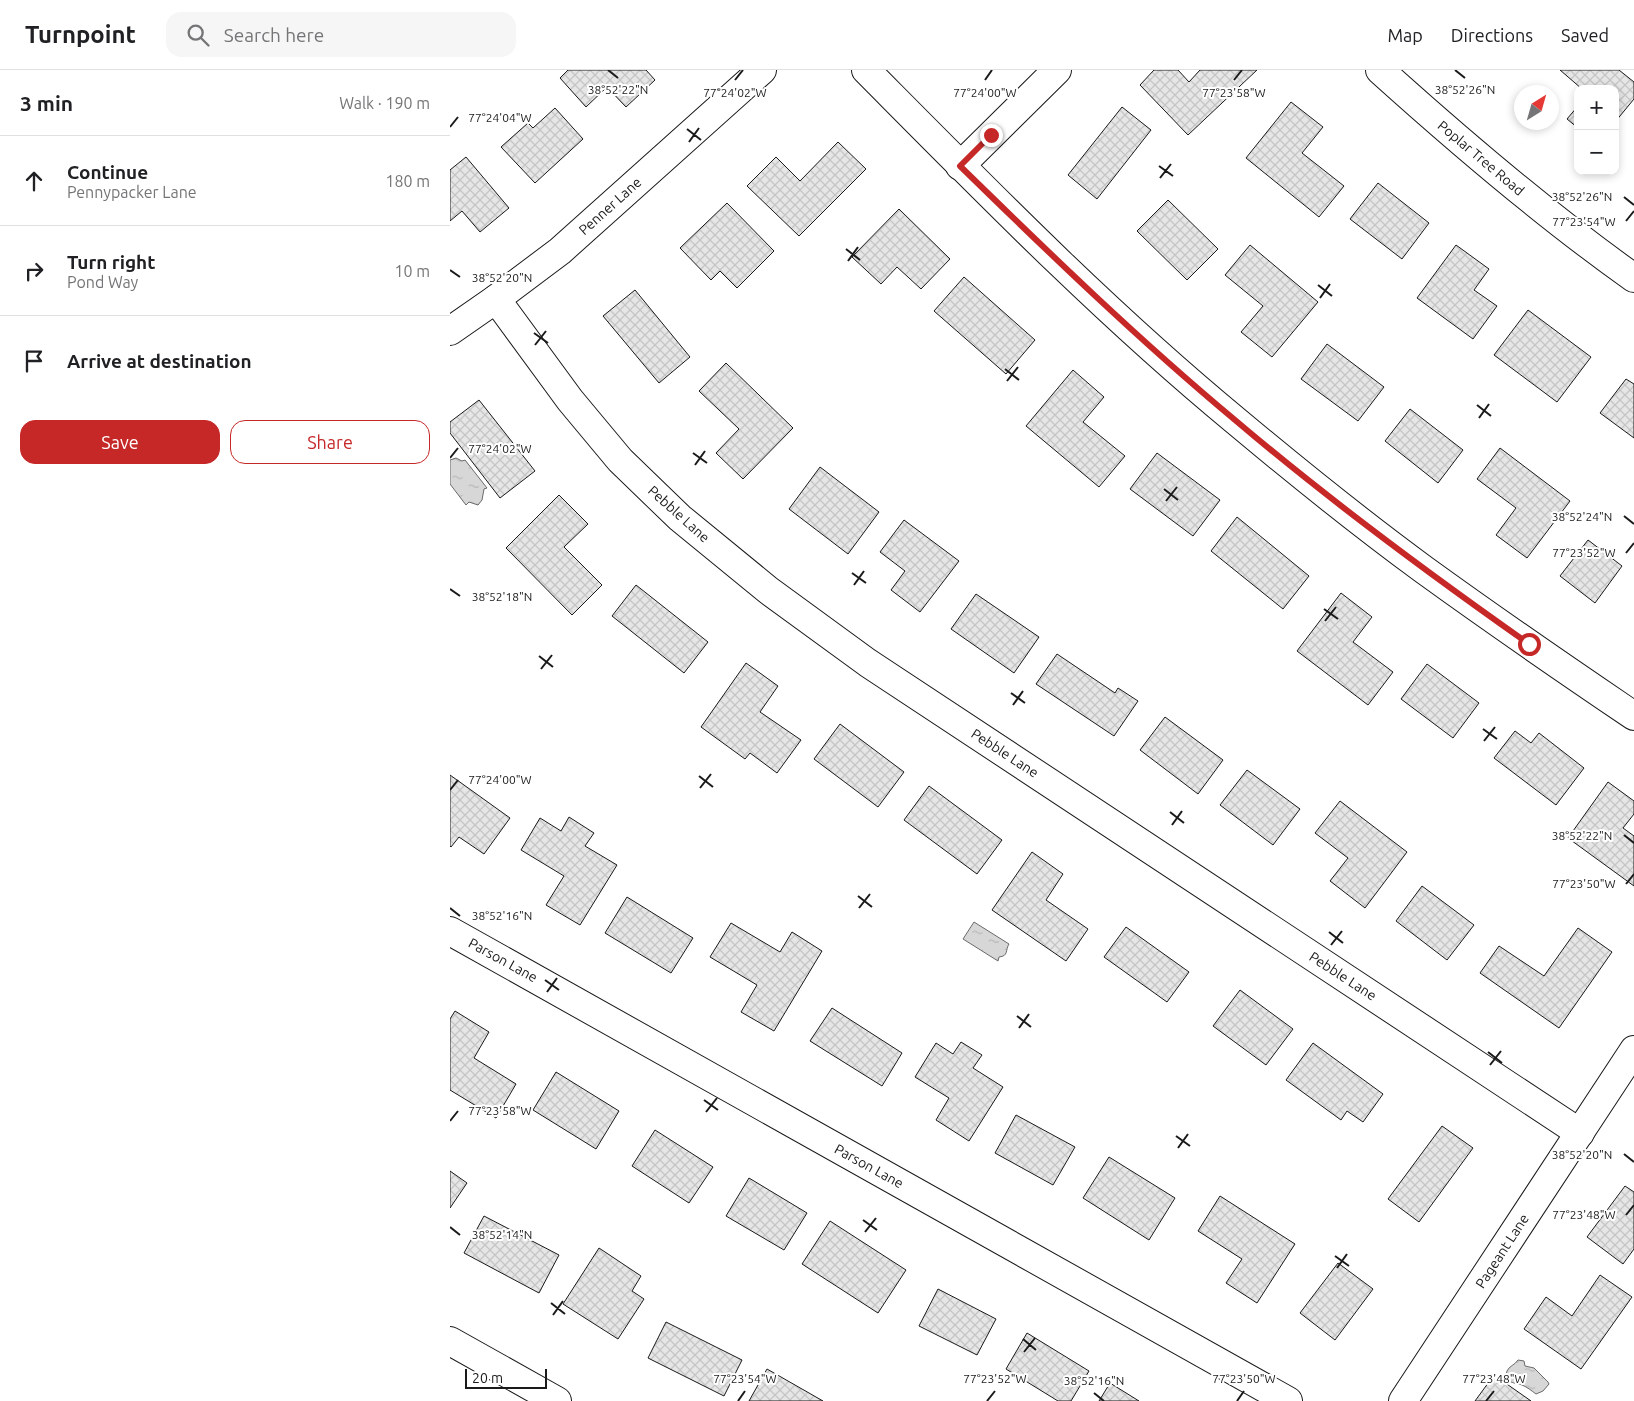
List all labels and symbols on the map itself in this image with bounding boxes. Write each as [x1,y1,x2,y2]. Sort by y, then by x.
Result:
text: 38°52'22"N [588,83,648,96]
text: 38°52'26"N [1435,83,1495,96]
north arrow [1514,85,1559,130]
text: 77°24'02"W [703,86,767,99]
text: 77°24'00"W [953,86,1017,99]
text: 77°23'58"W [1202,86,1266,99]
text: 77°24'04"W [468,111,532,124]
street label: Poplar Tree Road [1435,117,1527,199]
route end [980,124,1003,147]
street label: Penner Lane [576,174,644,238]
text: 38°52'26"N [1552,190,1612,203]
text: 77°23'54"W [1552,215,1616,228]
text: 38°52'20"N [472,271,532,284]
text: 77°24'02"W [468,442,532,455]
street label: Pebble Lane [645,482,713,546]
text: 38°52'24"N [1552,510,1612,523]
text: 77°23'52"W [1552,546,1616,559]
text: 38°52'18"N [472,590,532,603]
route start [1518,633,1541,656]
street label: Pebble Lane [968,725,1042,781]
text: 77°24'00"W [468,773,532,786]
text: 38°52'22"N [1552,829,1612,842]
text: 77°23'50"W [1552,877,1616,890]
text: 38°52'16"N [472,909,532,922]
street label: Parson Lane [466,935,540,985]
street label: Pebble Lane [1306,948,1380,1004]
text: 77°23'58"W [468,1104,532,1117]
street label: Parson Lane [832,1141,906,1191]
text: 38°52'20"N [1552,1148,1612,1161]
text: 77°23'48"W [1552,1208,1616,1221]
street label: Pageant Lane [1472,1211,1532,1291]
text: 38°52'14"N [472,1228,532,1241]
scale bar [465,1366,548,1389]
text: 77°23'54"W [713,1372,777,1385]
text: 77°23'52"W [963,1372,1027,1385]
text: 77°23'50"W [1212,1372,1276,1385]
text: 77°23'48"W [1462,1372,1526,1385]
text: 38°52'16"N [1064,1374,1124,1387]

